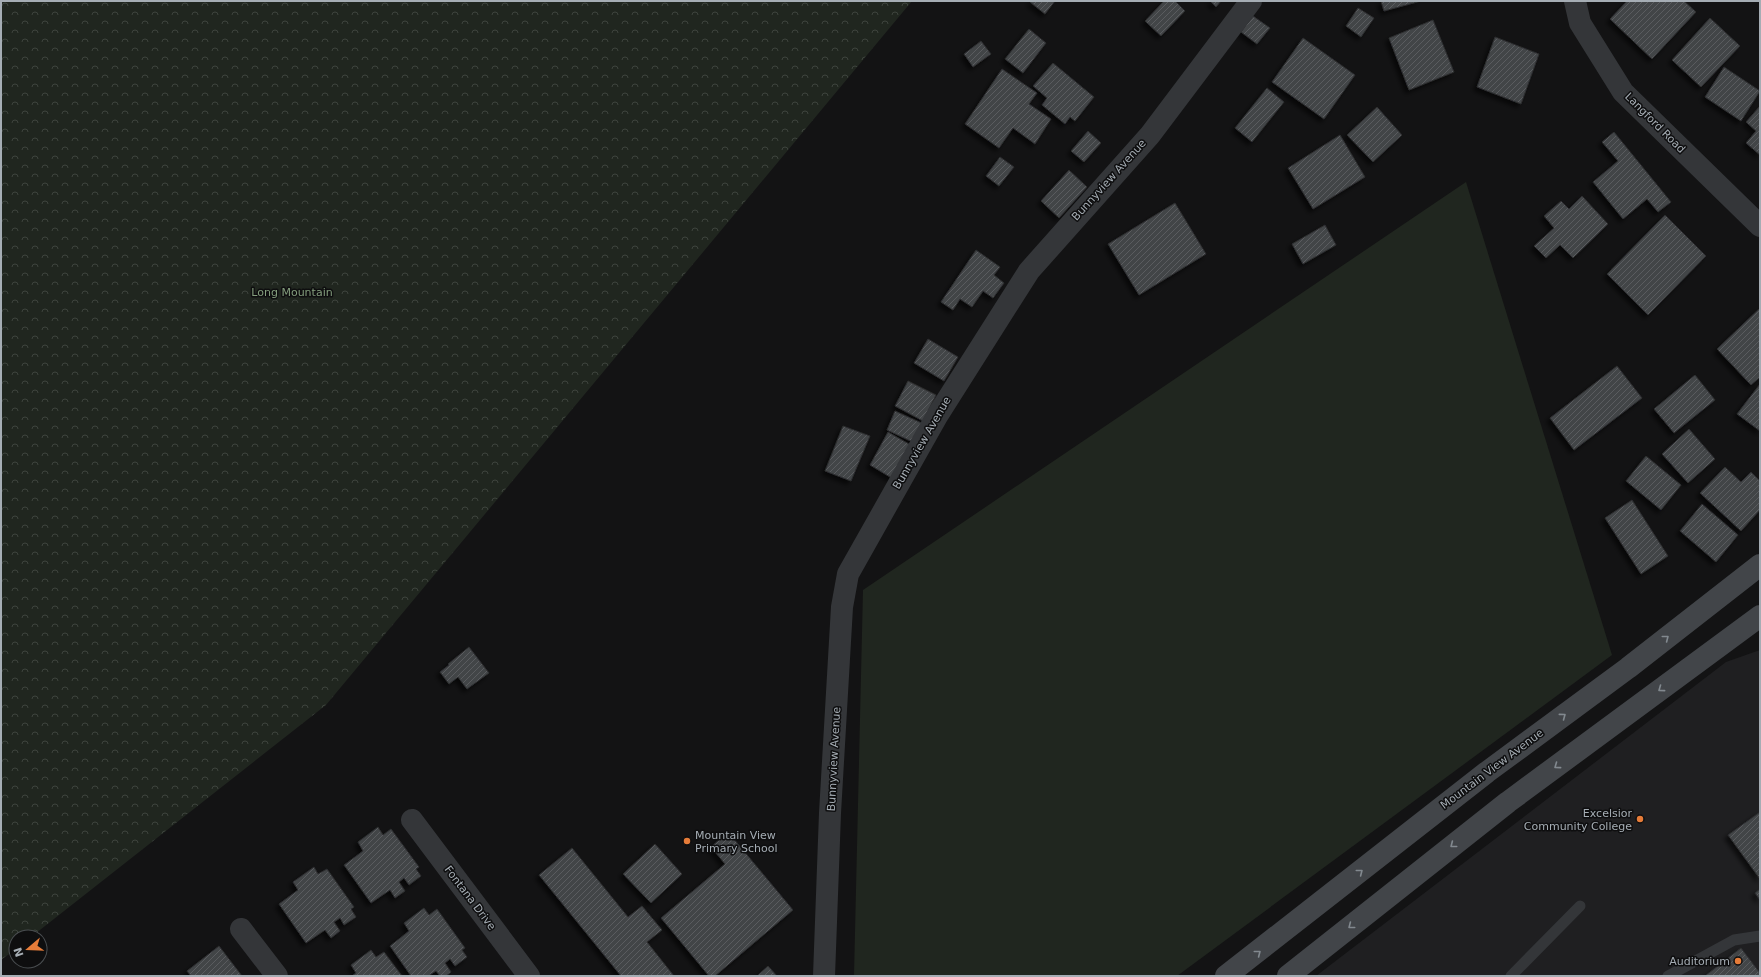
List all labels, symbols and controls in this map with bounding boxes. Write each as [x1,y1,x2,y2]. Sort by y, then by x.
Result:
street label: Langford Road [1622,90,1688,156]
street label: Bunnyview Avenue [1069,137,1149,223]
park label: Long Mountain [251,286,333,299]
street label: Bunnyview Avenue [890,394,954,492]
one-way arrow [1662,636,1669,643]
one-way arrow [1659,684,1666,691]
street label: Bunnyview Avenue [825,706,843,812]
one-way arrow [1558,714,1565,721]
street label: Mountain View Avenue [1438,726,1546,812]
one-way arrow [1554,762,1561,769]
place label: Excelsior Community College [1524,807,1632,833]
marker: Excelsior Community College [1635,814,1645,824]
place label: Mountain View Primary School [695,829,778,855]
marker: Mountain View Primary School [682,836,692,846]
one-way arrow [1451,841,1458,848]
street label: Fontana Drive [442,863,499,933]
one-way arrow [1355,870,1362,877]
one-way arrow [1349,921,1356,928]
north arrow [8,929,48,969]
text: N [11,946,27,959]
one-way arrow [1253,950,1260,957]
place label: Auditorium [1669,955,1730,968]
marker: Auditorium [1733,956,1743,966]

